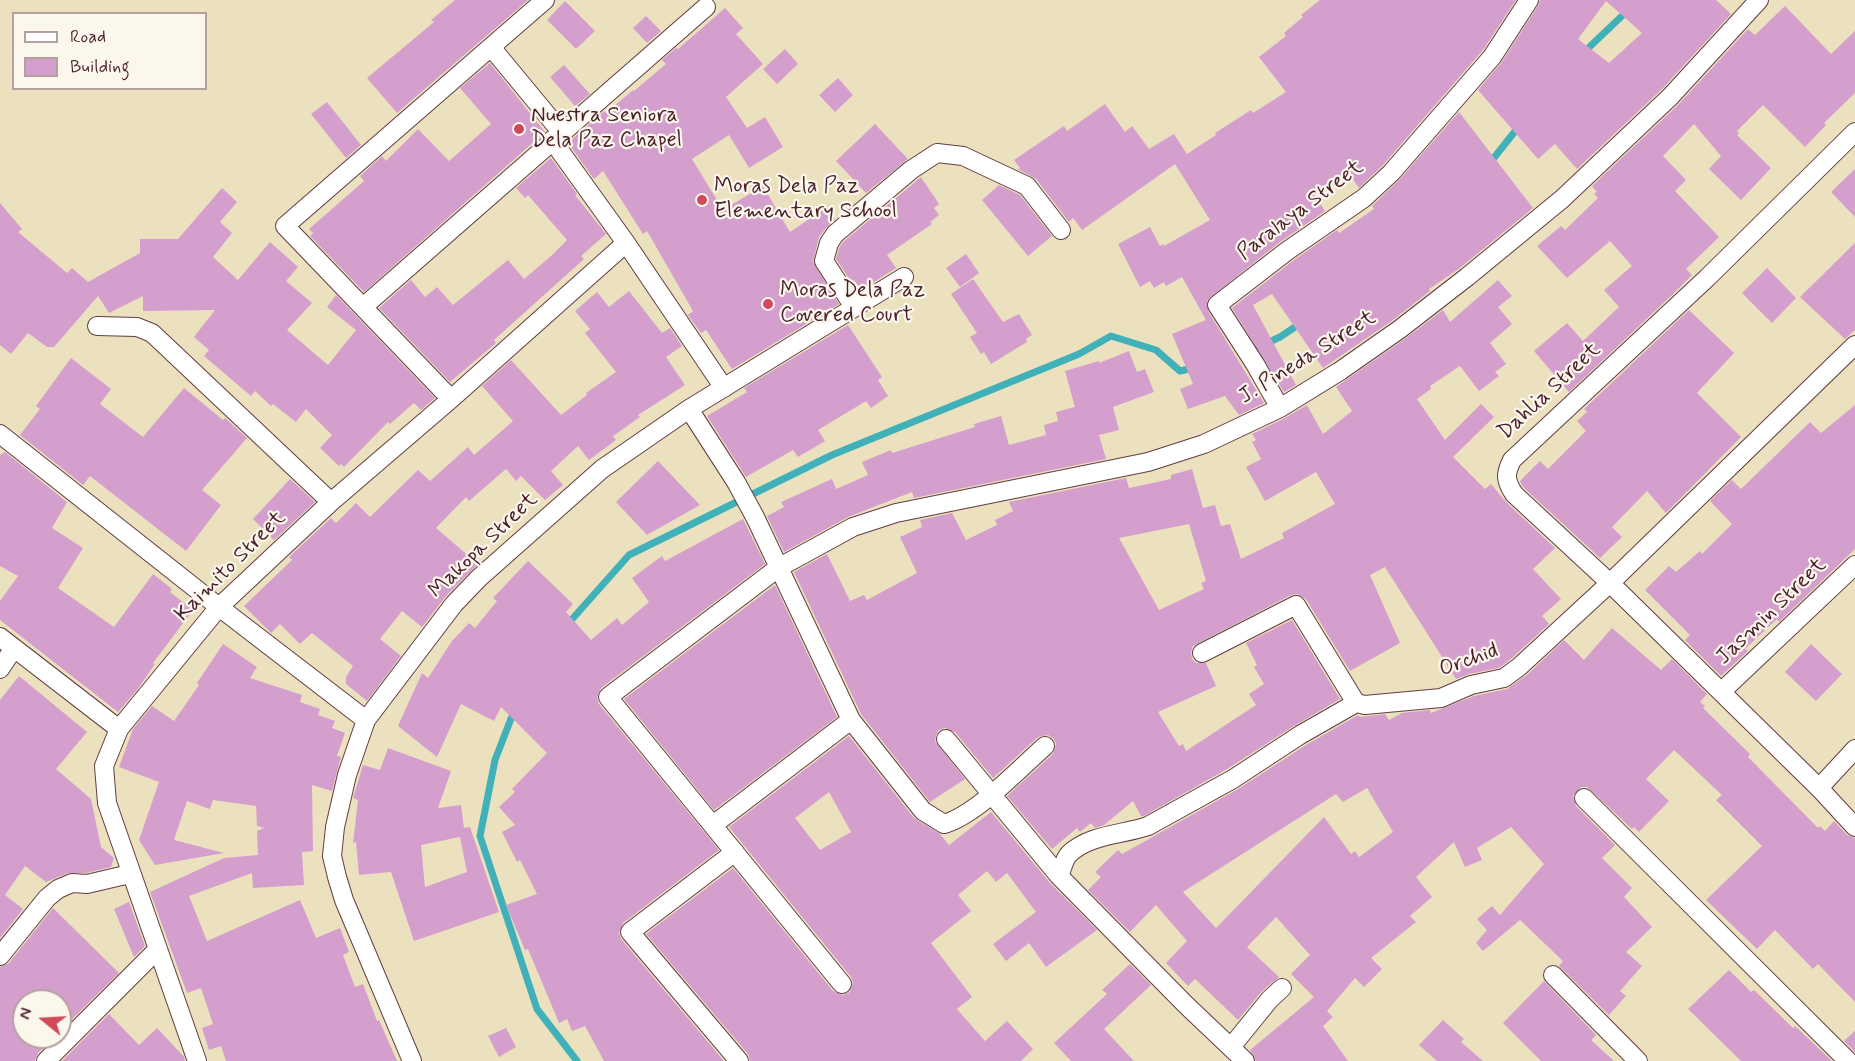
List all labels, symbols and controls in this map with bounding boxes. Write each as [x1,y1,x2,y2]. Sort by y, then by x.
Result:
legend [12,12,207,90]
text: Road [70,25,106,49]
text: Building [70,55,130,79]
place label: Nuestra Seniora Dela Paz Chapel [531,103,682,154]
marker: Nuestra Seniora Dela Paz Chapel [512,122,526,136]
street label: Paralaya Street [1233,155,1369,267]
place label: Moras Dela Paz Elementary School [714,174,897,226]
marker: Moras Dela Paz Elementary School [695,193,709,207]
place label: Moras Dela Paz Covered Court [780,278,925,330]
marker: Moras Dela Paz Covered Court [761,297,775,311]
street label: J. Pineda Street [1235,305,1381,411]
street label: Dahlia Street [1493,338,1607,446]
street label: Makopa Street [424,487,544,605]
street label: Kaimito Street [170,506,292,628]
street label: Jasmin Street [1711,553,1833,671]
street label: Orchid [1436,638,1502,684]
north arrow [12,989,72,1049]
text: N [15,1006,38,1022]

